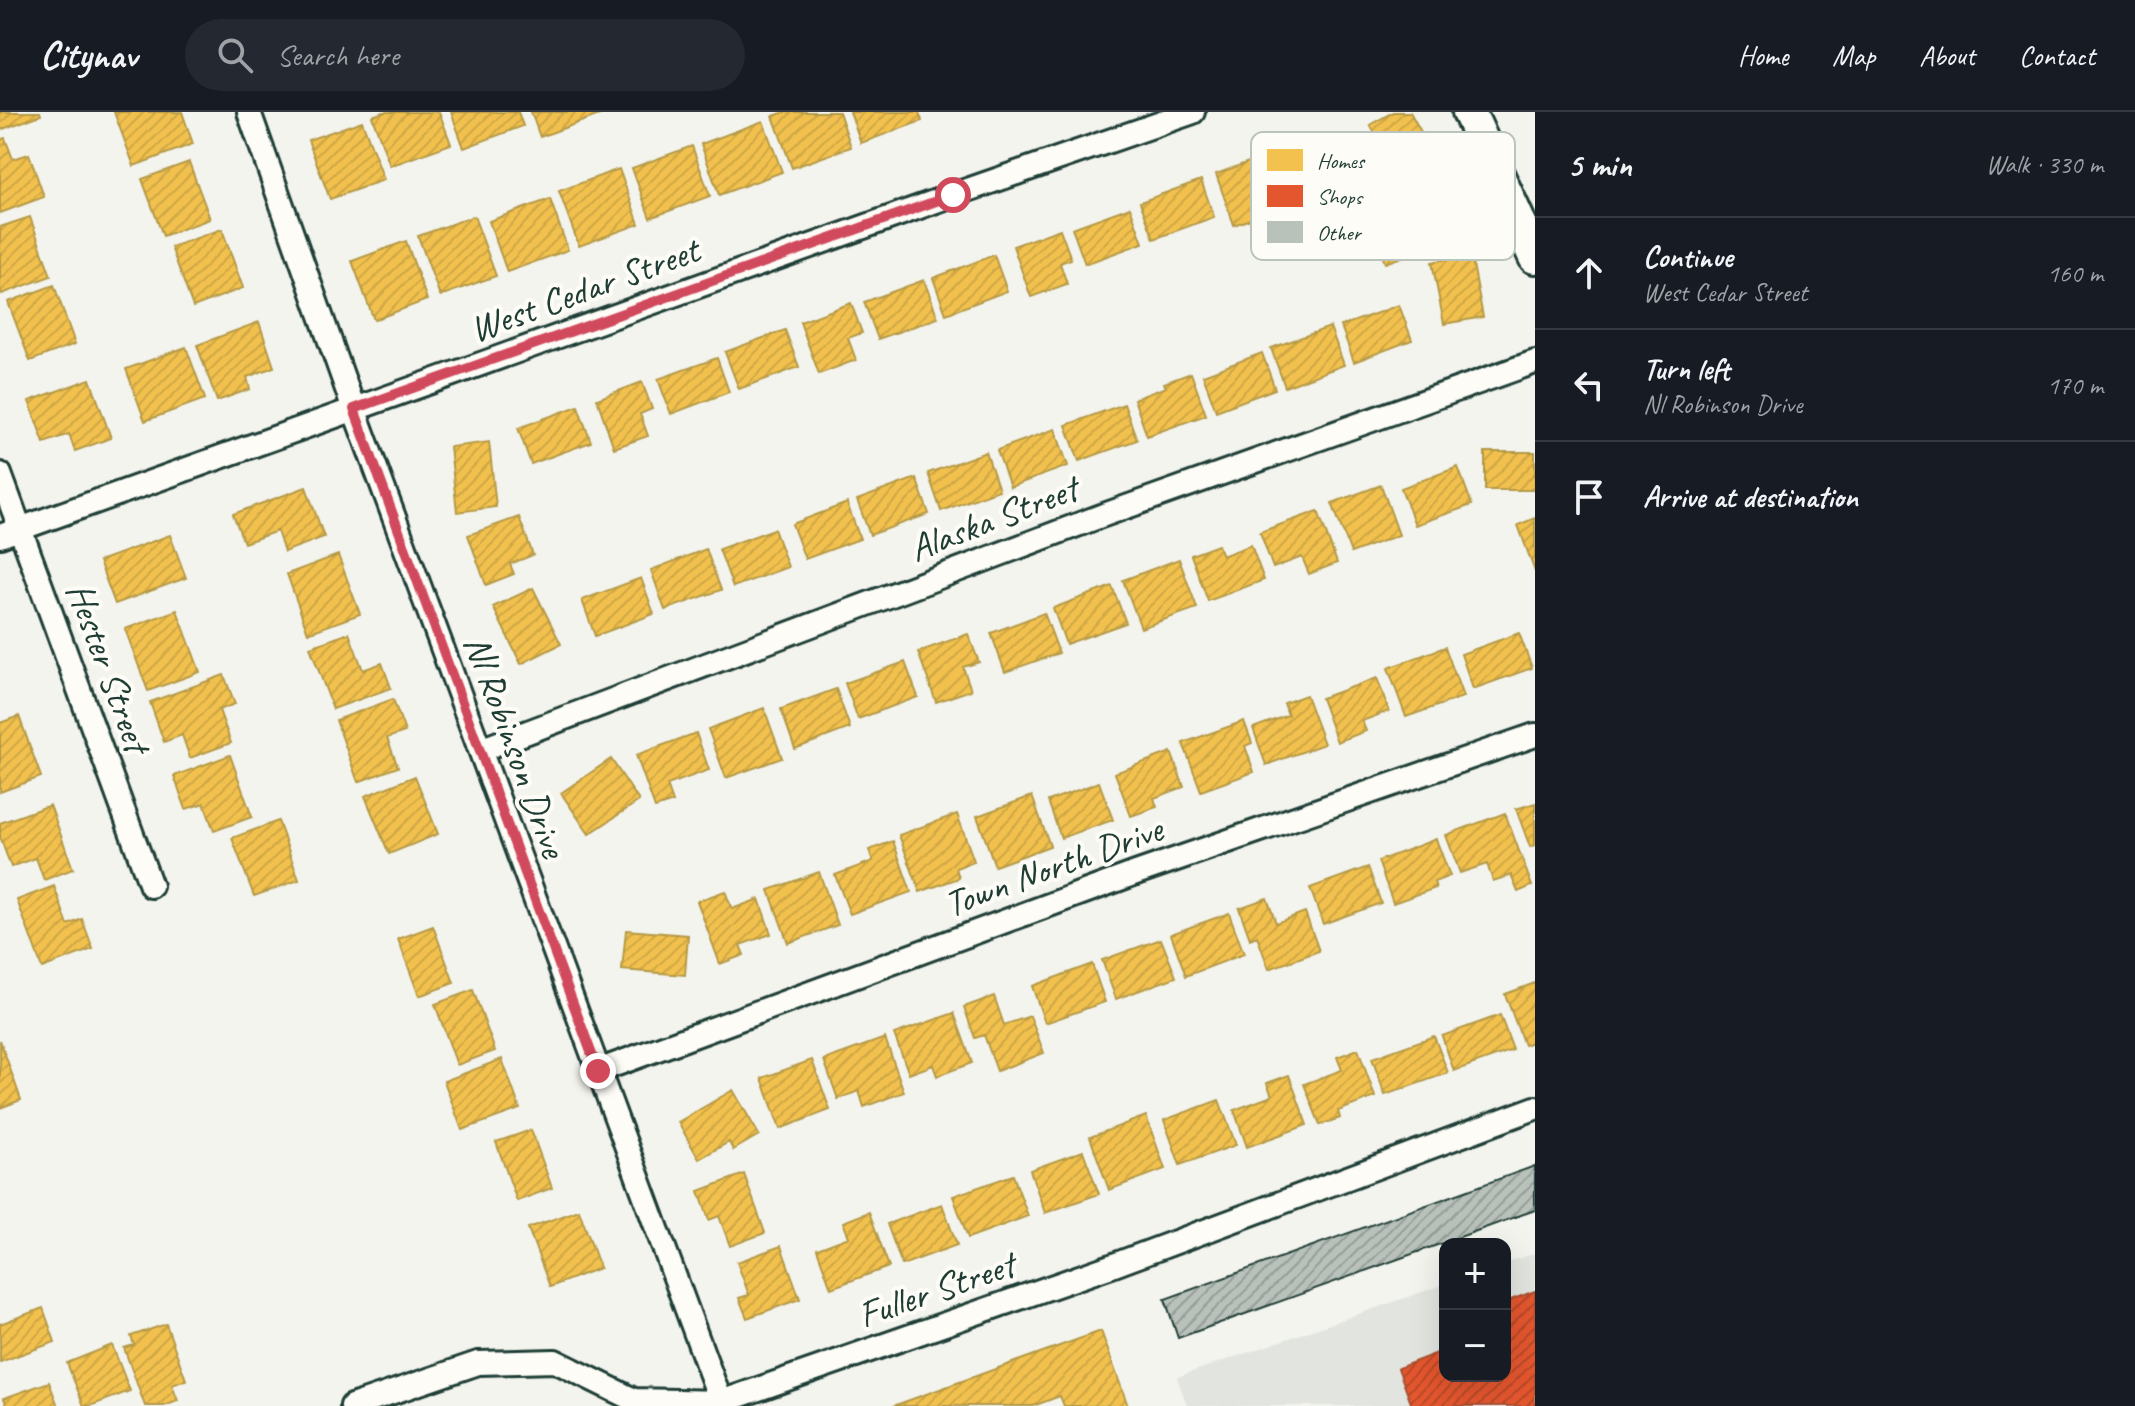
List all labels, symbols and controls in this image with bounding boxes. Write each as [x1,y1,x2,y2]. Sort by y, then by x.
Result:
search box [185,19,745,91]
text: Citynav [40,32,137,79]
icon: search [213,33,257,77]
text: Search here [277,36,399,74]
text: Home [1738,38,1788,73]
text: Map [1832,38,1875,73]
text: About [1919,38,1975,73]
text: Contact [2019,38,2095,73]
legend [1251,132,1515,260]
text: 5 min [1567,143,1632,186]
text: Homes [1317,147,1366,175]
text: Walk · 330 m [1986,148,2103,181]
route start [935,177,971,213]
text: Shops [1317,183,1364,211]
text: Other [1317,219,1363,247]
street label: West Cedar Street [463,225,708,353]
text: Continue [1643,238,1733,276]
icon: ahead [1567,251,1611,295]
text: 160 m [2047,257,2103,290]
text: West Cedar Street [1643,276,1807,309]
text: Turn left [1643,350,1730,388]
icon: left [1567,363,1611,407]
text: 170 m [2047,369,2103,402]
text: Nl Robinson Drive [1643,388,1802,421]
street label: Alaska Street [903,463,1089,572]
icon: arrive [1567,475,1611,519]
text: Arrive at destination [1643,478,1858,516]
street label: Hester Street [56,576,163,764]
street label: Nl Robinson Drive [454,629,578,866]
street label: Town North Drive [938,804,1171,928]
route end [580,1053,616,1089]
map controls [1439,1238,1511,1382]
button: + [1439,1238,1511,1310]
street label: Fuller Street [852,1239,1026,1338]
button: − [1439,1310,1511,1382]

